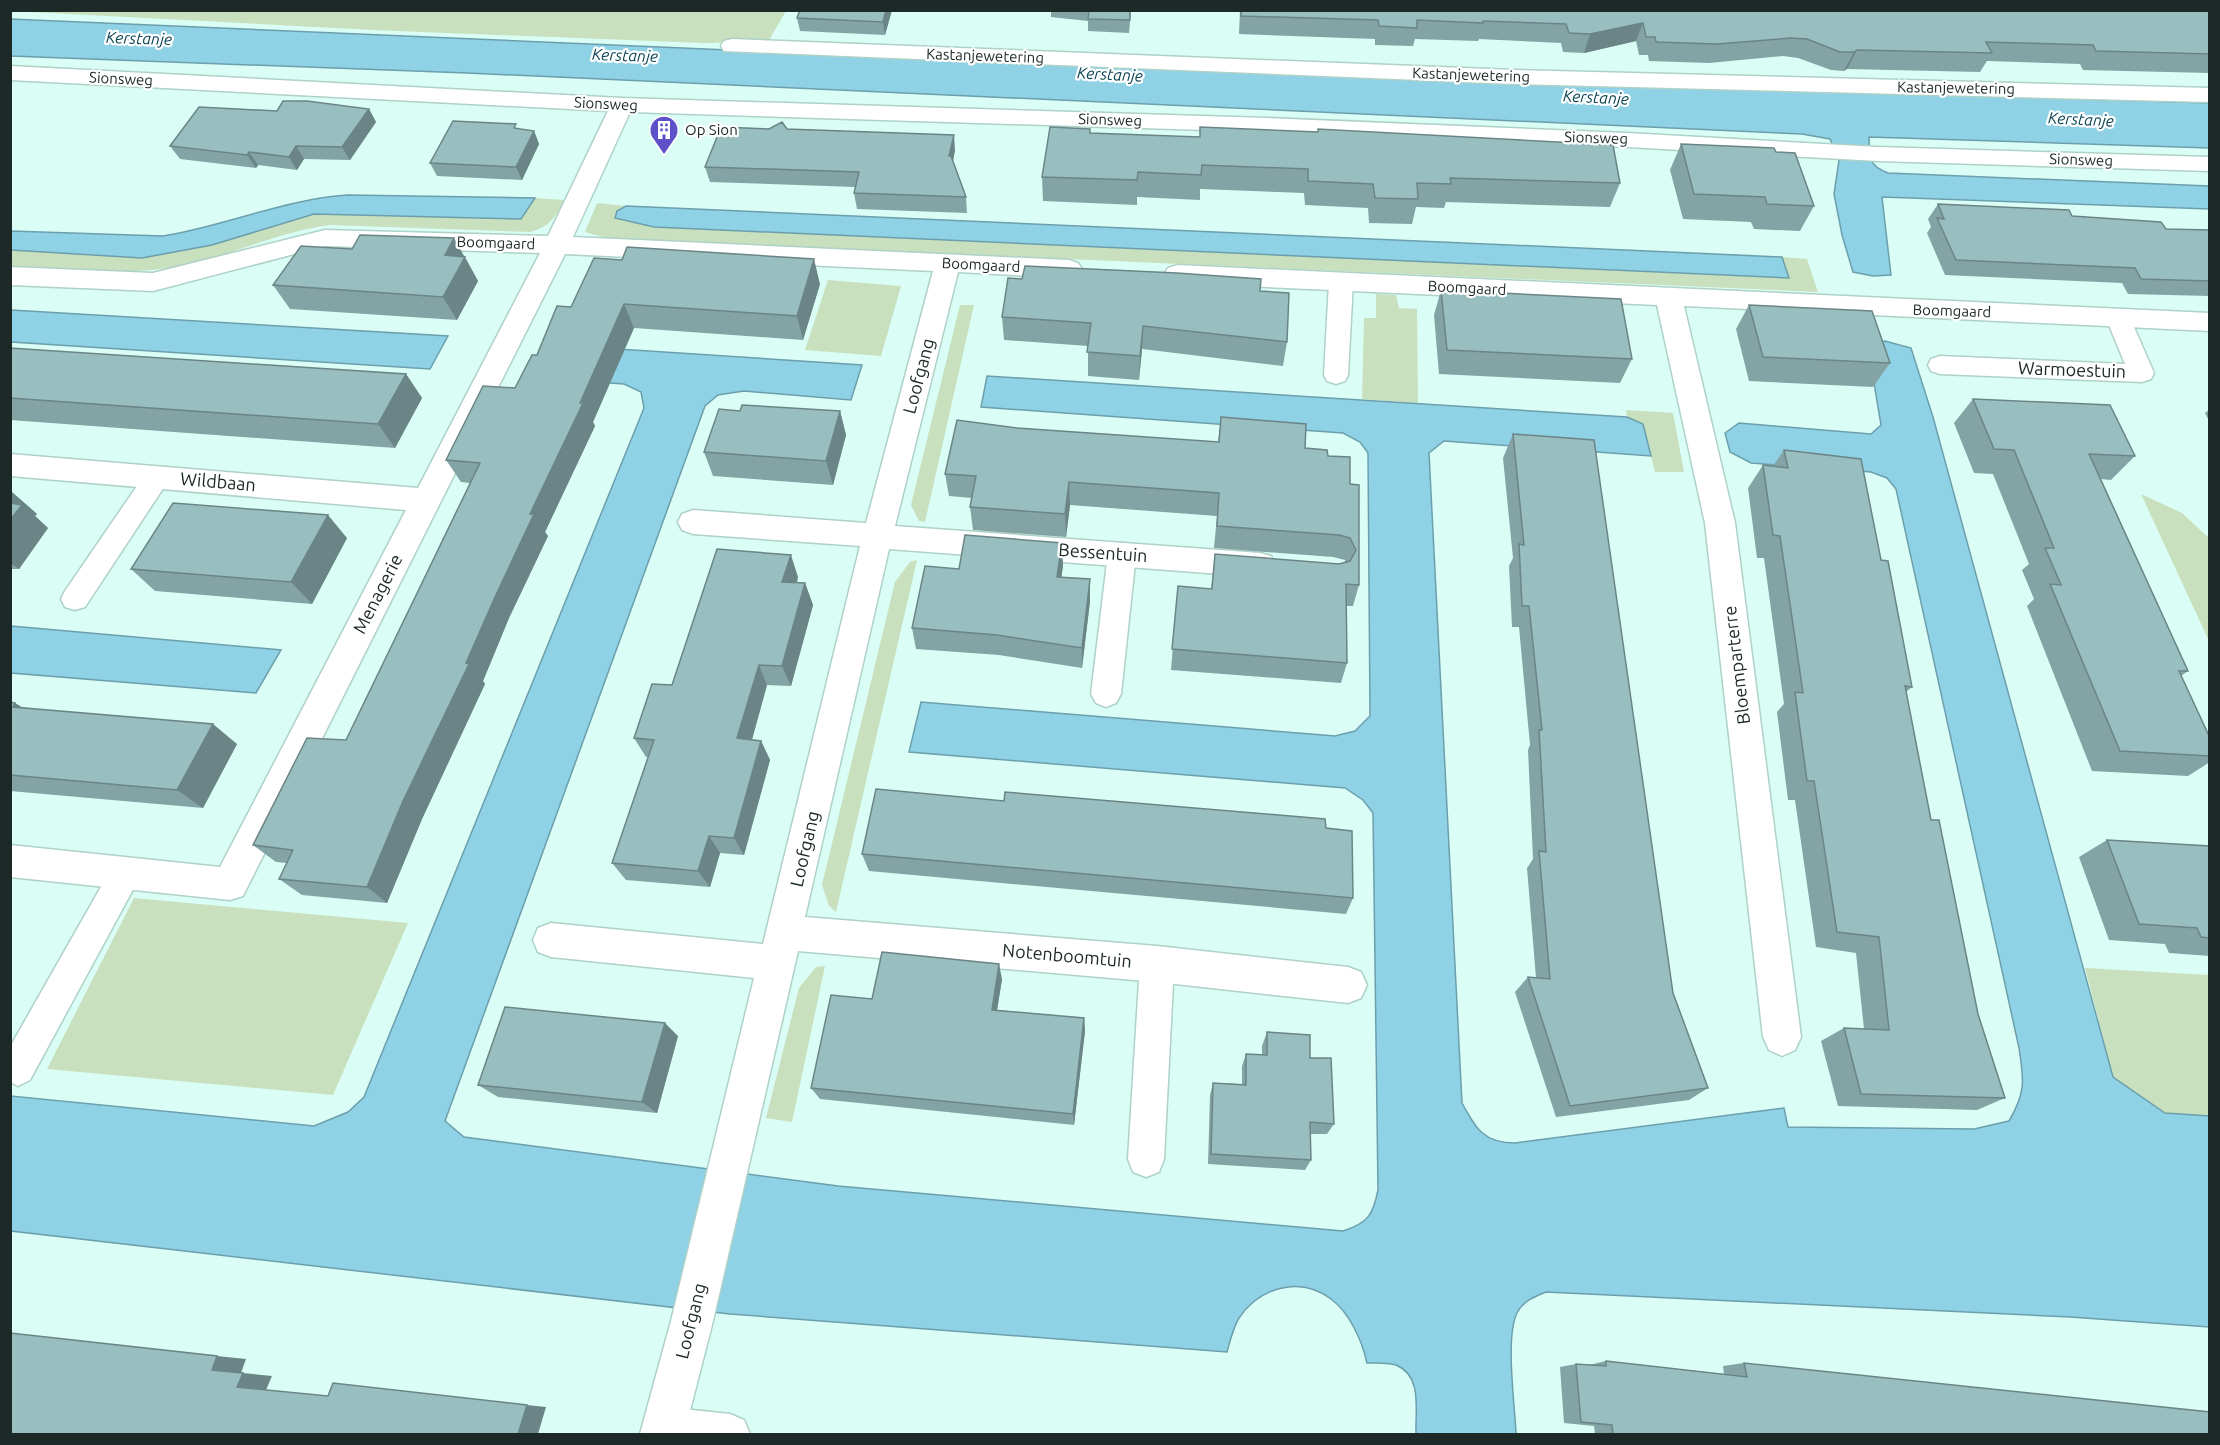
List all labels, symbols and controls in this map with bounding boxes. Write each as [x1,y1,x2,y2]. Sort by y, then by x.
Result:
water label: Kerstanje [106,28,172,48]
water label: Kerstanje [592,45,658,65]
street label: Kastanjewetering [926,45,1044,66]
water label: Kerstanje [1077,63,1143,85]
street label: Kastanjewetering [1412,64,1530,85]
street label: Sionsweg [89,68,153,89]
street label: Kastanjewetering [1897,78,2015,97]
water label: Kerstanje [1563,86,1629,108]
street label: Sionsweg [574,93,638,114]
water label: Kerstanje [2048,108,2114,130]
street label: Sionsweg [1078,110,1142,129]
building icon: Op Sion [648,114,680,156]
place label: Op Sion [685,121,738,138]
street label: Sionsweg [1564,128,1628,147]
street label: Sionsweg [2049,150,2113,169]
street label: Boomgaard [456,233,536,252]
street label: Boomgaard [941,254,1021,275]
street label: Boomgaard [1427,277,1507,298]
street label: Boomgaard [1912,301,1992,320]
street label: Loofgang [898,336,938,416]
street label: Warmoestuin [2018,357,2126,381]
street label: Wildbaan [179,468,257,494]
street label: Bessentuin [1058,539,1148,565]
street label: Menagerie [349,550,406,637]
street label: Bloemparterre [1719,605,1753,726]
street label: Loofgang [786,809,822,889]
street label: Notenboomtuin [1002,939,1133,971]
street label: Loofgang [671,1281,709,1361]

